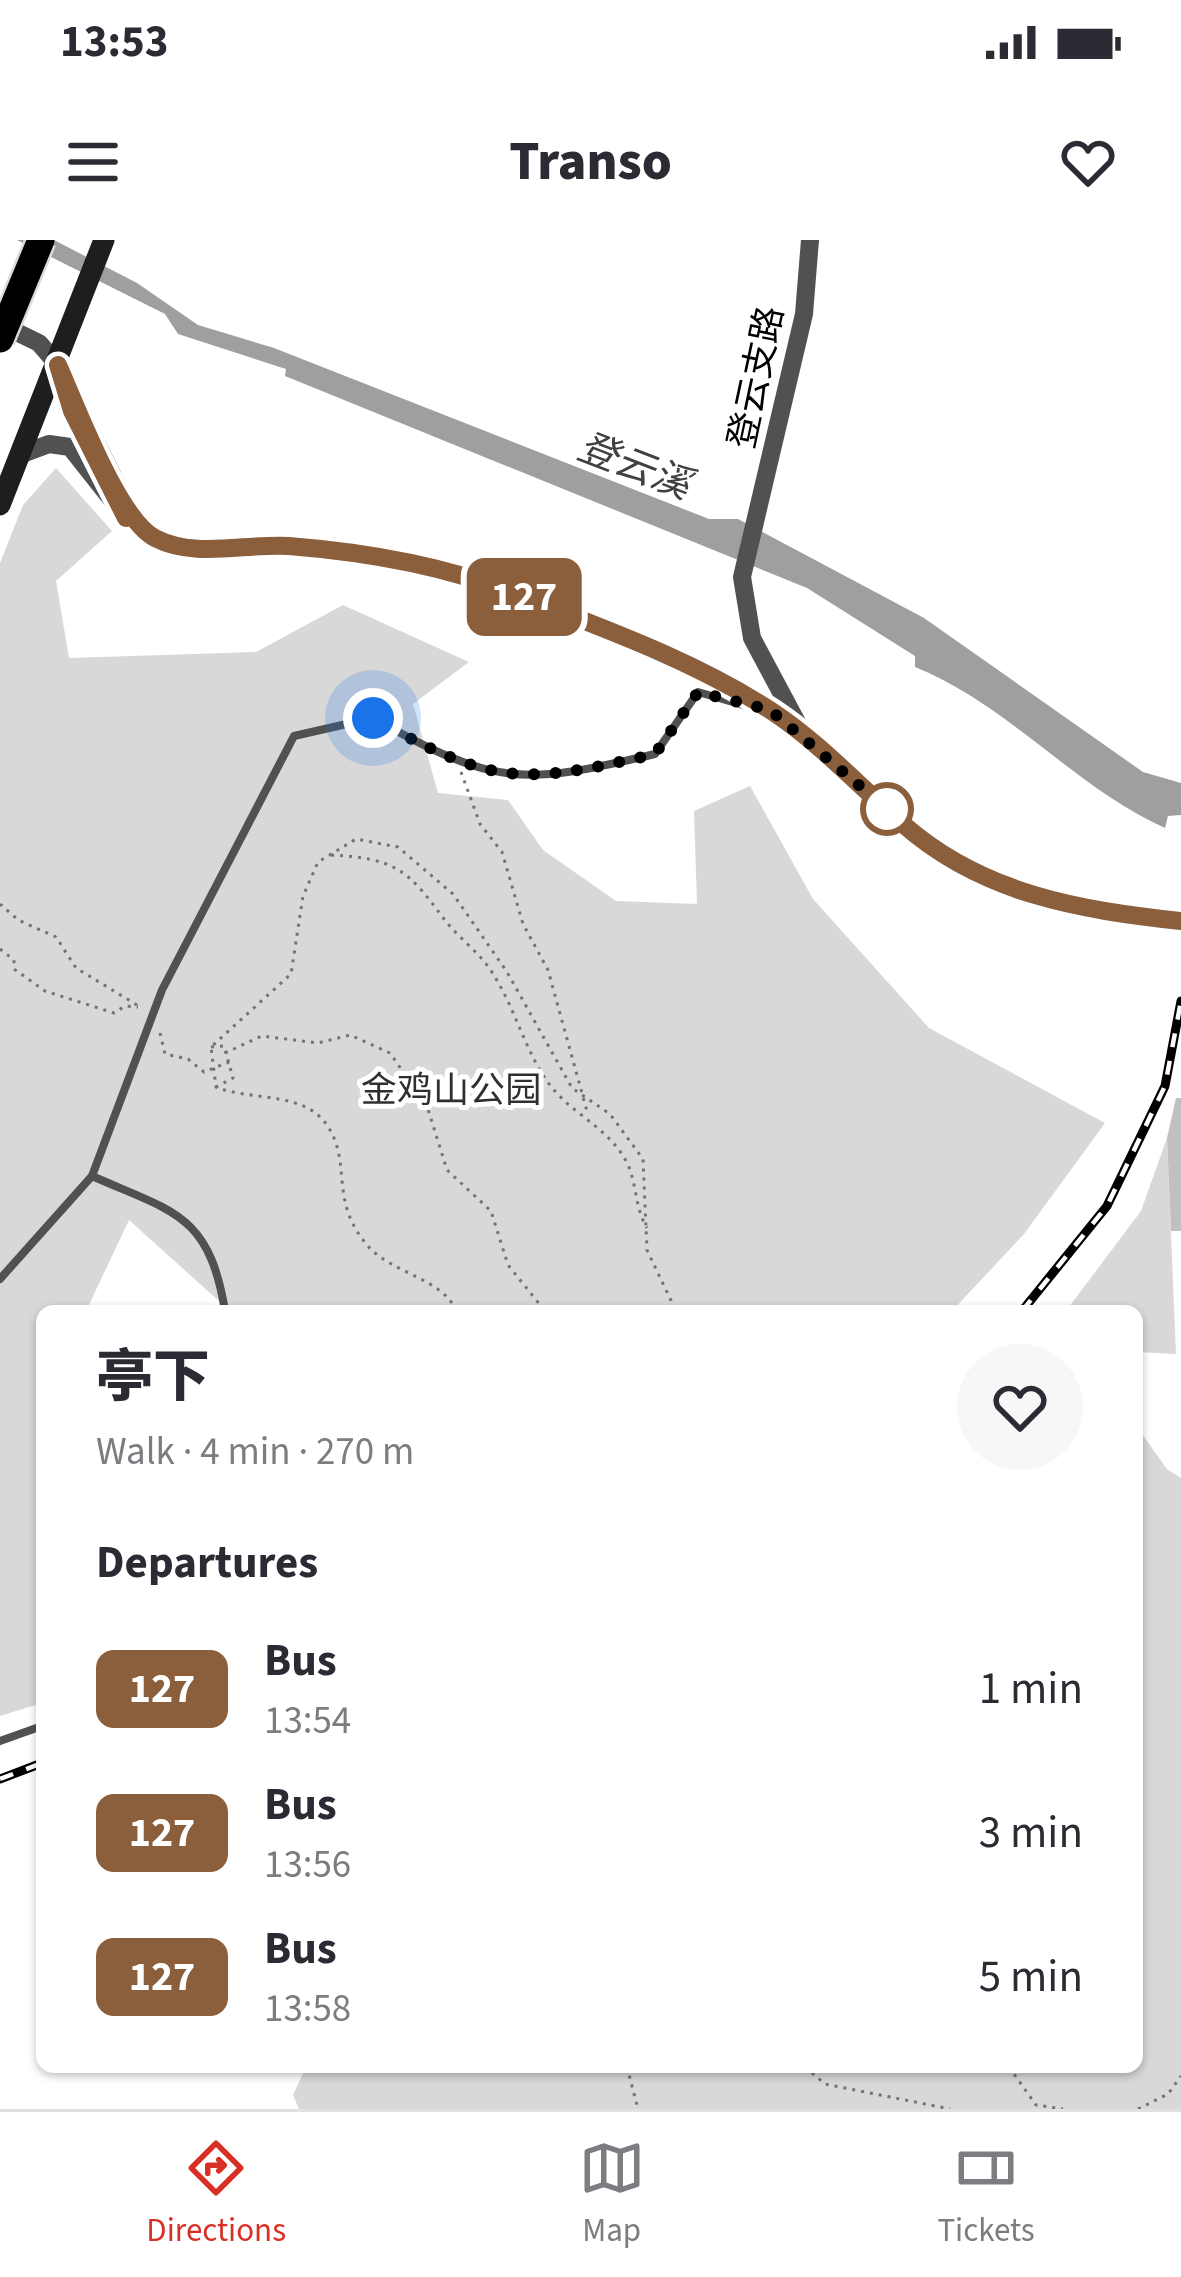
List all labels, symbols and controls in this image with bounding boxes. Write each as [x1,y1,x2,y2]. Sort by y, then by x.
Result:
text: 13:53 [60,10,169,74]
text: Transo [509,124,672,201]
icon: menu [60,129,126,195]
icon: heart [1055,129,1121,195]
street label: 登云支路 [717,302,796,453]
water label: 登云溪 [570,420,703,515]
line badge: 127 [455,558,593,636]
text: 127 [491,567,557,627]
your location [343,688,403,748]
unlabelled marker [862,784,912,834]
park label: 金鸡山公园 [361,1065,541,1116]
text: 亭下 [96,1338,210,1419]
button: heart [957,1344,1083,1470]
text: Walk · 4 min · 270 m [96,1424,414,1480]
text: Departures [96,1531,318,1595]
text: Bus [264,1629,337,1693]
text: 1 min [979,1657,1083,1721]
text: 127 [129,1659,195,1719]
text: 13:54 [264,1693,351,1749]
text: Bus [264,1773,337,1837]
text: 3 min [979,1801,1083,1865]
text: 127 [129,1803,195,1863]
text: 13:56 [264,1837,351,1893]
text: Bus [264,1917,337,1981]
text: 5 min [979,1945,1083,2009]
text: 127 [129,1947,195,2007]
text: 13:58 [264,1981,351,2037]
tab: Directions [146,2135,286,2254]
tab: Map [579,2135,645,2254]
tab: Tickets [937,2135,1035,2254]

